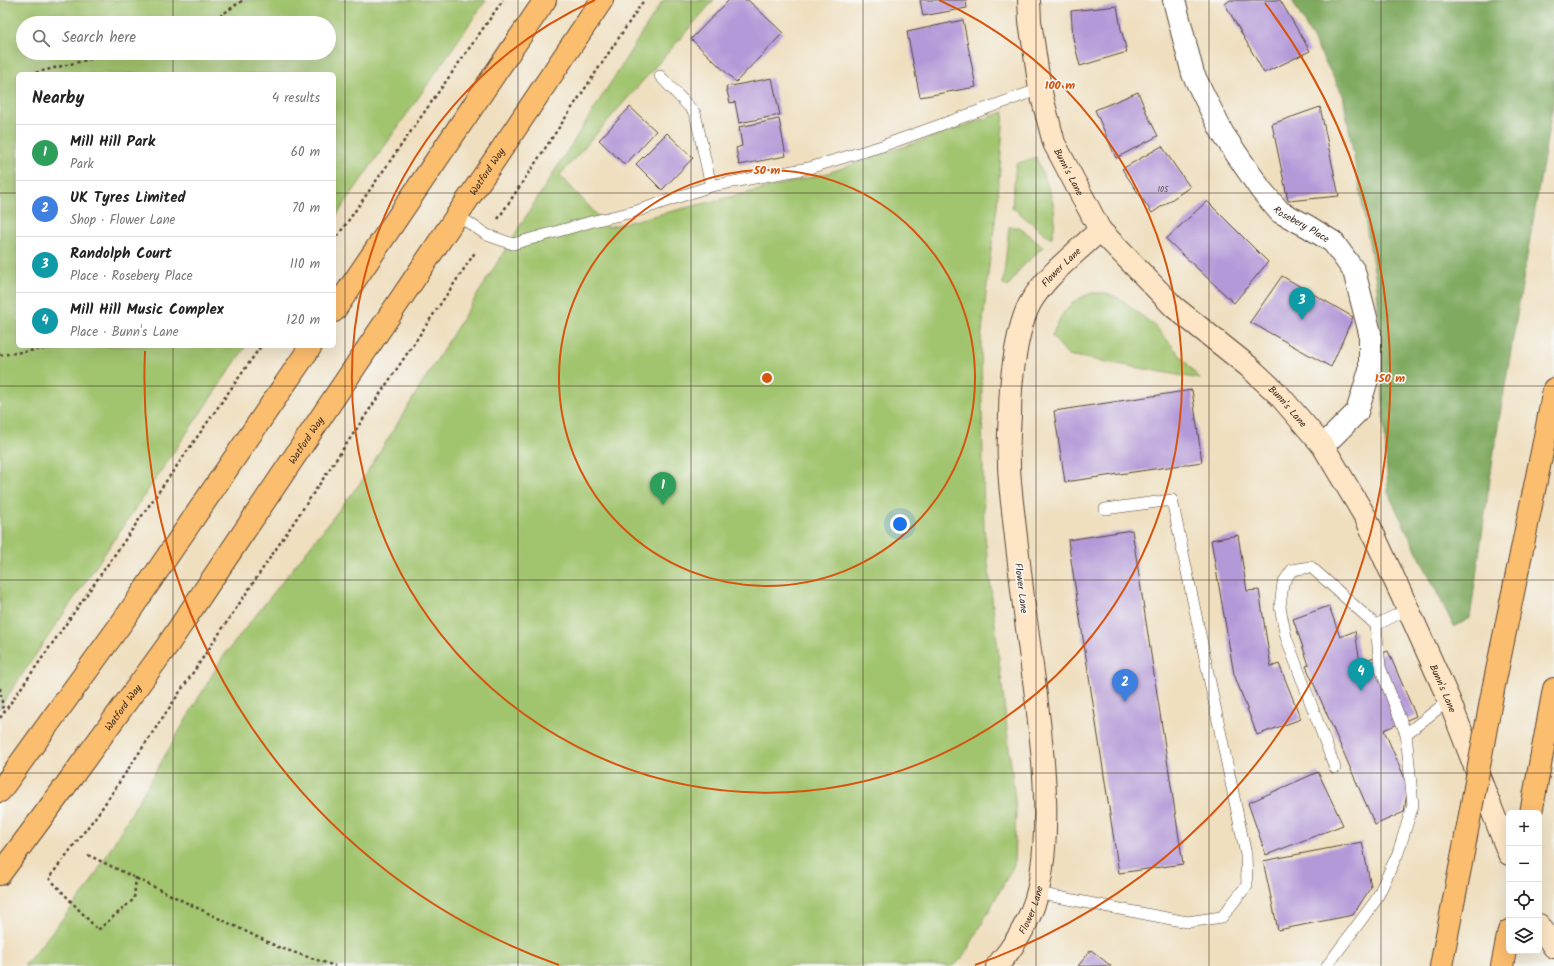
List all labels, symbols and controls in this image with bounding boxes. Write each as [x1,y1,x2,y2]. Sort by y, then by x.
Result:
search box [16,16,336,60]
text: Search here [62,26,136,50]
icon: search [30,27,52,49]
text: 100 m [1045,76,1075,95]
text: Nearby [32,85,84,112]
text: 4 results [272,88,320,109]
text: Mill Hill Park [70,130,155,154]
text: 1 [43,142,47,163]
text: 60 m [291,142,320,163]
street label: Watford Way [466,145,509,199]
street label: Bunn's Lane [1049,146,1088,199]
text: Park [70,154,94,175]
text: 50 m [753,161,781,180]
house number: 105 [1158,183,1169,196]
text: UK Tyres Limited [70,186,186,210]
text: 2 [41,198,49,219]
text: 70 m [292,198,320,219]
street label: Rosebery Place [1269,203,1333,247]
text: Shop · Flower Lane [70,210,175,231]
text: Randolph Court [70,242,172,266]
street label: Flower Lane [1038,244,1085,291]
text: 3 [41,254,49,275]
text: 110 m [290,254,320,275]
text: Place · Rosebery Place [70,266,193,287]
pin: 3 [1289,287,1315,320]
text: Mill Hill Music Complex [70,298,224,322]
text: 4 [41,310,49,331]
text: 120 m [286,310,320,331]
text: Place · Bunn's Lane [70,322,179,343]
text: 150 m [1375,369,1405,388]
centre of rings [760,371,774,385]
street label: Bunn's Lane [1264,382,1311,432]
street label: Watford Way [285,413,329,468]
pin: 1 [650,472,676,505]
your location [890,514,910,534]
street label: Flower Lane [1010,562,1032,615]
pin: 4 [1348,658,1374,691]
street label: Bunn's Lane [1425,662,1460,716]
pin: 2 [1112,669,1138,702]
street label: Watford Way [101,681,146,734]
map controls [1506,810,1542,954]
button: + [1506,810,1542,846]
button: − [1506,846,1542,882]
button: locate [1506,882,1542,918]
street label: Flower Lane [1015,884,1048,937]
button: layers [1506,918,1542,954]

